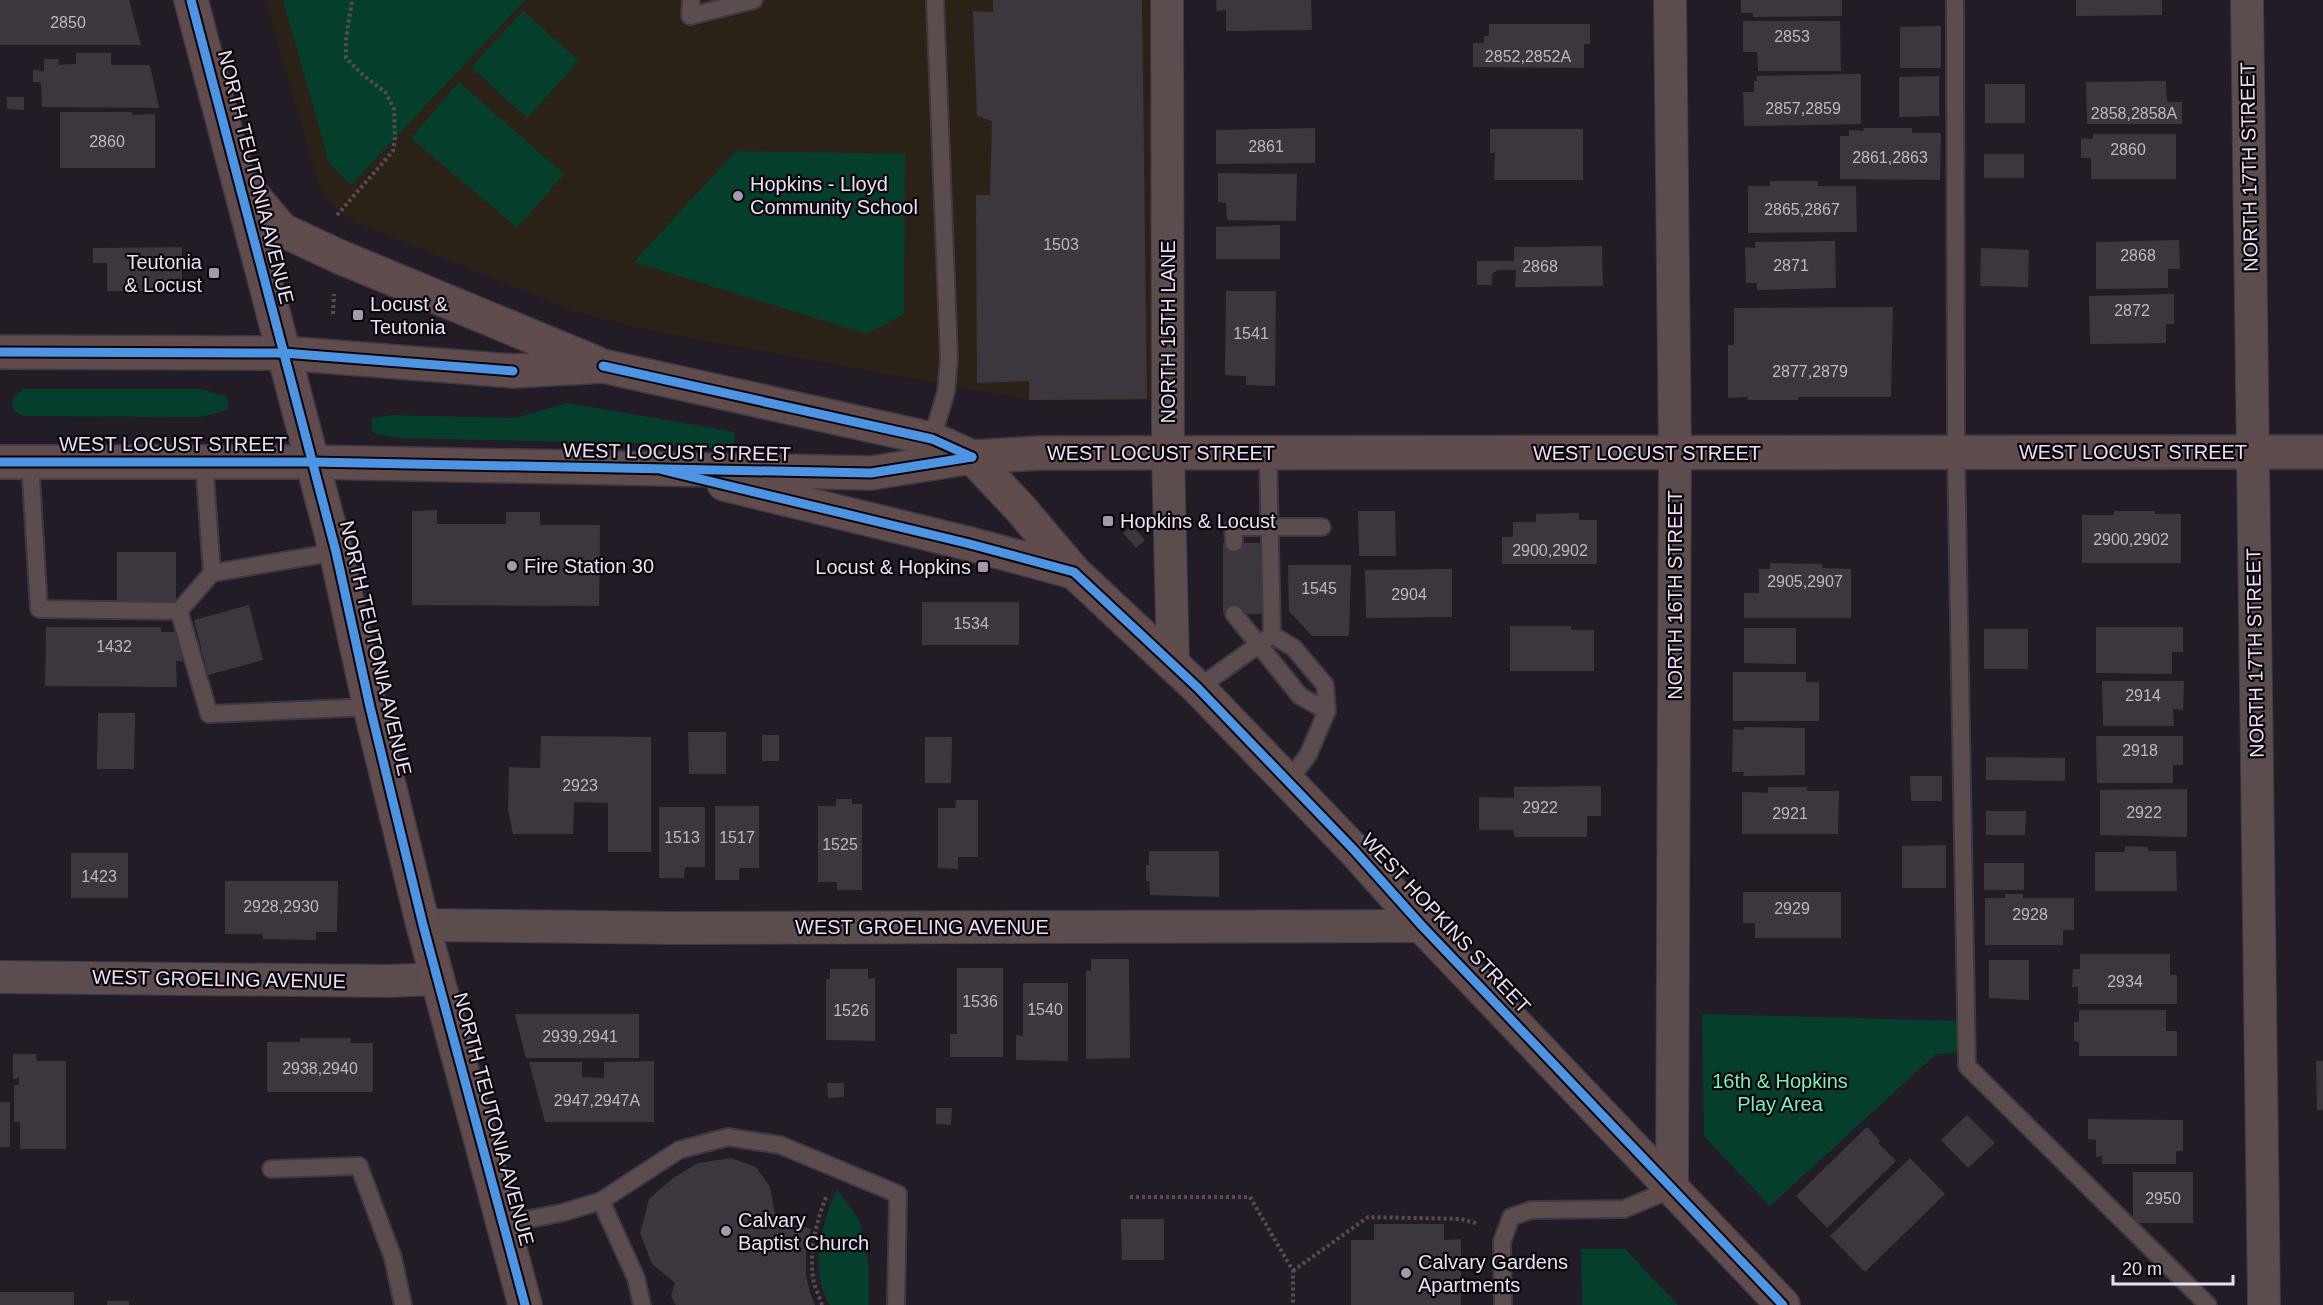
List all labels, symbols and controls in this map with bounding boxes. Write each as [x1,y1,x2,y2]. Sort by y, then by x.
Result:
house number: 2850 [50,14,86,31]
house number: 2853 [1774,28,1810,45]
street label: NORTH TEUTONIA AVENUE [214,48,298,306]
house number: 2852,2852A [1485,48,1571,65]
street label: NORTH 17TH STREET [2236,62,2262,272]
house number: 2857,2859 [1765,100,1841,117]
house number: 2858,2858A [2091,105,2177,122]
house number: 2860 [89,133,125,150]
house number: 2861 [1248,138,1284,155]
house number: 2860 [2110,141,2146,158]
house number: 2861,2863 [1852,149,1928,166]
place label: Hopkins - Lloyd Community School [750,173,918,218]
marker: Hopkins - Lloyd Community School [731,189,745,203]
house number: 2865,2867 [1764,201,1840,218]
house number: 1503 [1043,236,1079,253]
street label: NORTH 15TH LANE [1157,240,1179,424]
house number: 2868 [2120,247,2156,264]
place label: Teutonia & Locust [124,251,203,296]
house number: 2871 [1773,257,1809,274]
house number: 2868 [1522,258,1558,275]
marker: Teutonia & Locust [207,266,221,280]
place label: Locust & Teutonia [370,293,448,338]
house number: 2872 [2114,302,2150,319]
marker: Locust & Teutonia [351,308,365,322]
house number: 1541 [1233,325,1269,342]
house number: 2877,2879 [1772,363,1848,380]
street label: WEST LOCUST STREET [59,433,287,455]
street label: WEST LOCUST STREET [563,439,791,465]
street label: WEST LOCUST STREET [2019,441,2247,463]
street label: WEST LOCUST STREET [1047,442,1275,464]
street label: WEST LOCUST STREET [1533,442,1761,464]
street label: NORTH 16TH STREET [1664,490,1686,700]
place label: Hopkins & Locust [1120,510,1276,532]
marker: Hopkins & Locust [1101,514,1115,528]
street label: NORTH TEUTONIA AVENUE [336,518,416,778]
house number: 2900,2902 [2093,531,2169,548]
house number: 2900,2902 [1512,542,1588,559]
street label: NORTH 17TH STREET [2242,548,2268,758]
place label: Fire Station 30 [524,555,654,577]
place label: Locust & Hopkins [815,556,971,578]
marker: Fire Station 30 [505,559,519,573]
marker: Locust & Hopkins [976,560,990,574]
house number: 2905,2907 [1767,573,1843,590]
house number: 1545 [1301,580,1337,597]
house number: 2904 [1391,586,1427,603]
house number: 1534 [953,615,989,632]
house number: 1432 [96,638,132,655]
house number: 2914 [2125,687,2161,704]
house number: 2918 [2122,742,2158,759]
house number: 2923 [562,777,598,794]
house number: 2922 [1522,799,1558,816]
house number: 2922 [2126,804,2162,821]
house number: 2921 [1772,805,1808,822]
house number: 1513 [664,829,700,846]
house number: 1517 [719,829,755,846]
street label: WEST HOPKINS STREET [1357,829,1535,1017]
house number: 1525 [822,836,858,853]
house number: 1423 [81,868,117,885]
house number: 2928,2930 [243,898,319,915]
house number: 2929 [1774,900,1810,917]
house number: 2928 [2012,906,2048,923]
street label: WEST GROELING AVENUE [795,916,1049,938]
street label: WEST GROELING AVENUE [92,966,346,992]
house number: 2934 [2107,973,2143,990]
street label: NORTH TEUTONIA AVENUE [450,990,538,1248]
house number: 1536 [962,993,998,1010]
house number: 1540 [1027,1001,1063,1018]
house number: 1526 [833,1002,869,1019]
house number: 2939,2941 [542,1028,618,1045]
house number: 2938,2940 [282,1060,358,1077]
park label: 16th & Hopkins Play Area [1712,1070,1848,1115]
house number: 2947,2947A [554,1092,640,1109]
house number: 2950 [2145,1190,2181,1207]
place label: Calvary Baptist Church [738,1209,869,1254]
marker: Calvary Baptist Church [719,1224,733,1238]
scale bar [2113,1248,2233,1286]
place label: Calvary Gardens Apartments [1418,1251,1568,1296]
text: 20 m [2122,1259,2162,1279]
marker: Calvary Gardens Apartments [1399,1266,1413,1280]

